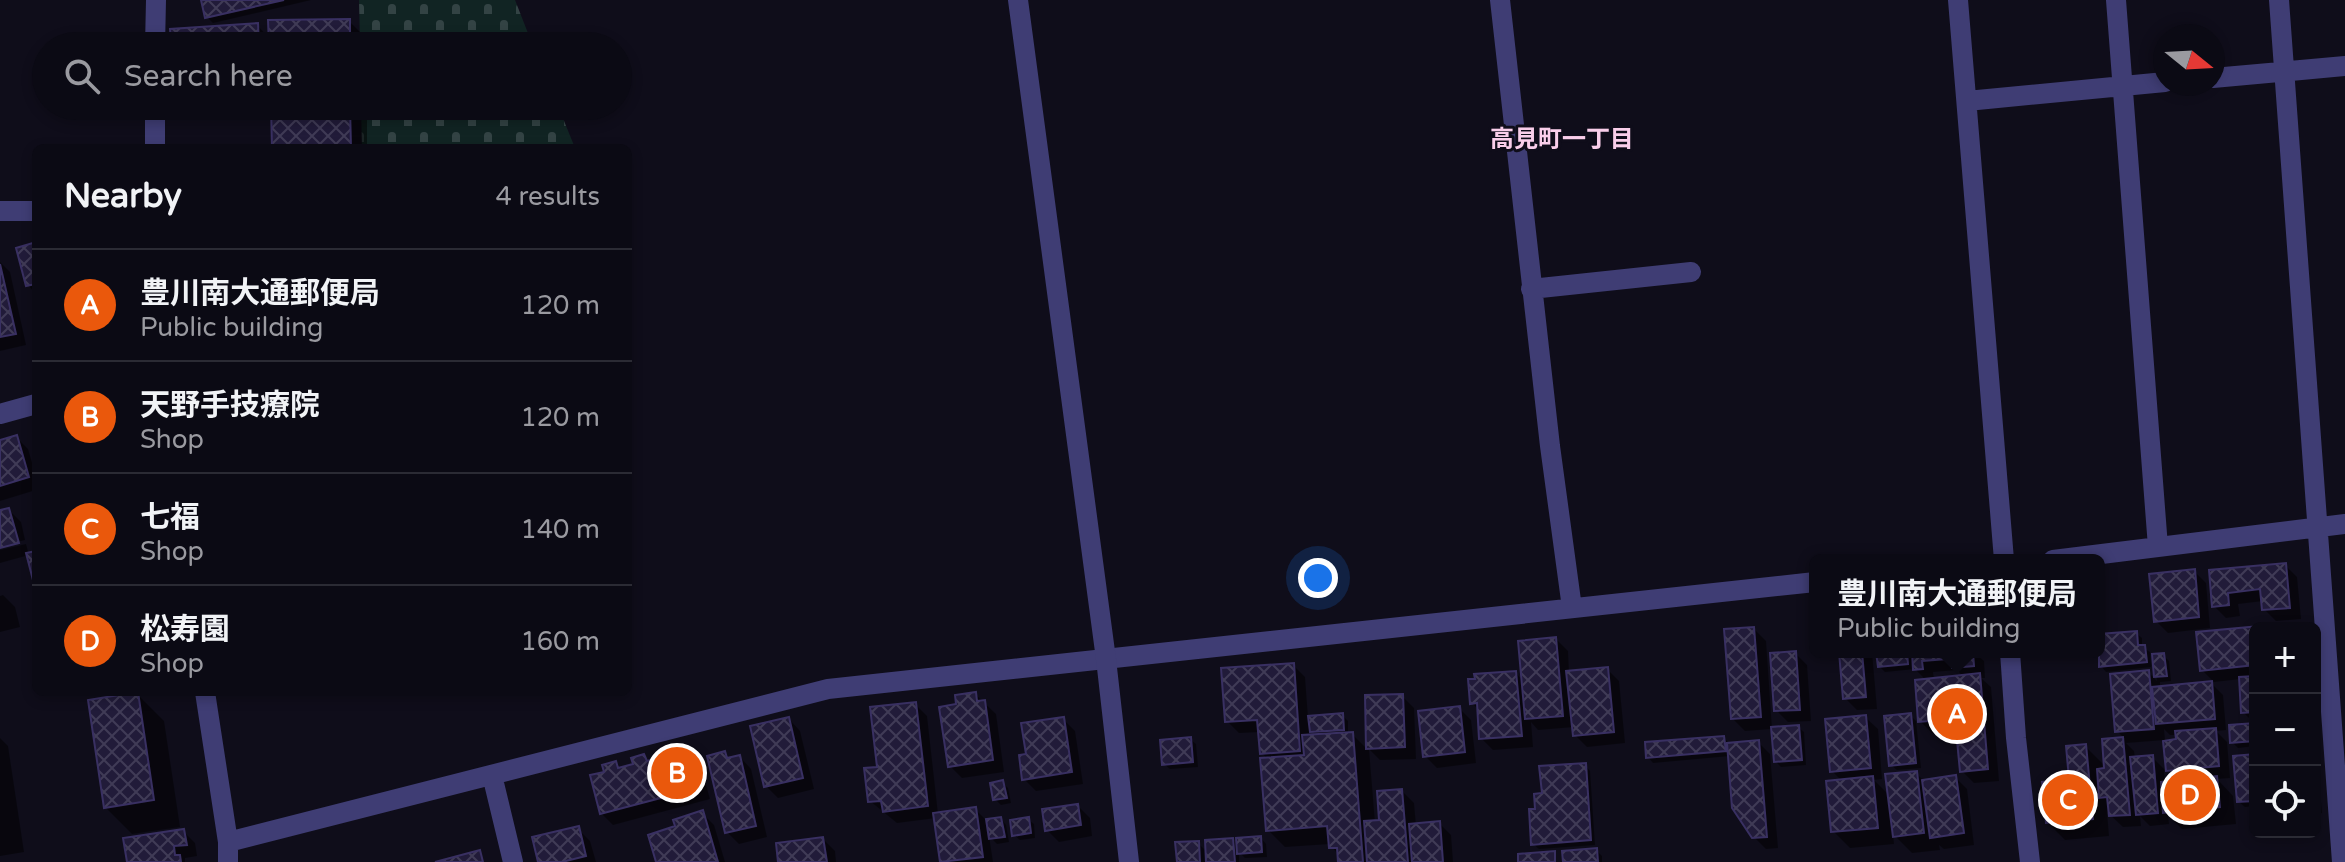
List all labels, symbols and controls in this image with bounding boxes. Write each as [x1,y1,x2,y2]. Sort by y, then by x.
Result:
north arrow [2153,24,2225,96]
search box [32,32,632,120]
icon: search [60,54,104,98]
text: Search here [124,58,293,95]
district label: 高見町一丁目 [1490,125,1634,154]
text: Nearby [64,176,182,217]
text: 4 results [495,181,600,212]
text: 豊川南大通郵便局 [140,275,380,312]
text: A [80,290,100,321]
text: 120 m [520,290,600,321]
text: Public building [140,312,323,343]
text: 天野手技療院 [140,387,320,424]
text: B [81,402,99,433]
text: 120 m [520,402,600,433]
text: Shop [140,424,204,455]
text: 七福 [140,499,200,536]
text: C [81,514,99,545]
text: 140 m [520,514,600,545]
text: Shop [140,536,204,567]
popup [1809,554,2105,658]
your location [1298,558,1338,598]
text: 豊川南大通郵便局 [1837,576,2077,613]
text: 松寿園 [140,611,230,648]
text: Public building [1837,613,2020,644]
map controls [2249,622,2321,838]
button: + [2249,622,2321,694]
text: D [80,626,100,657]
text: 160 m [520,626,600,657]
text: Shop [140,648,204,679]
pin: A [1931,684,1983,744]
button: − [2249,694,2321,766]
pin: B [651,743,703,803]
pin: D [2164,765,2216,825]
button: locate [2249,766,2321,838]
pin: C [2042,770,2094,830]

